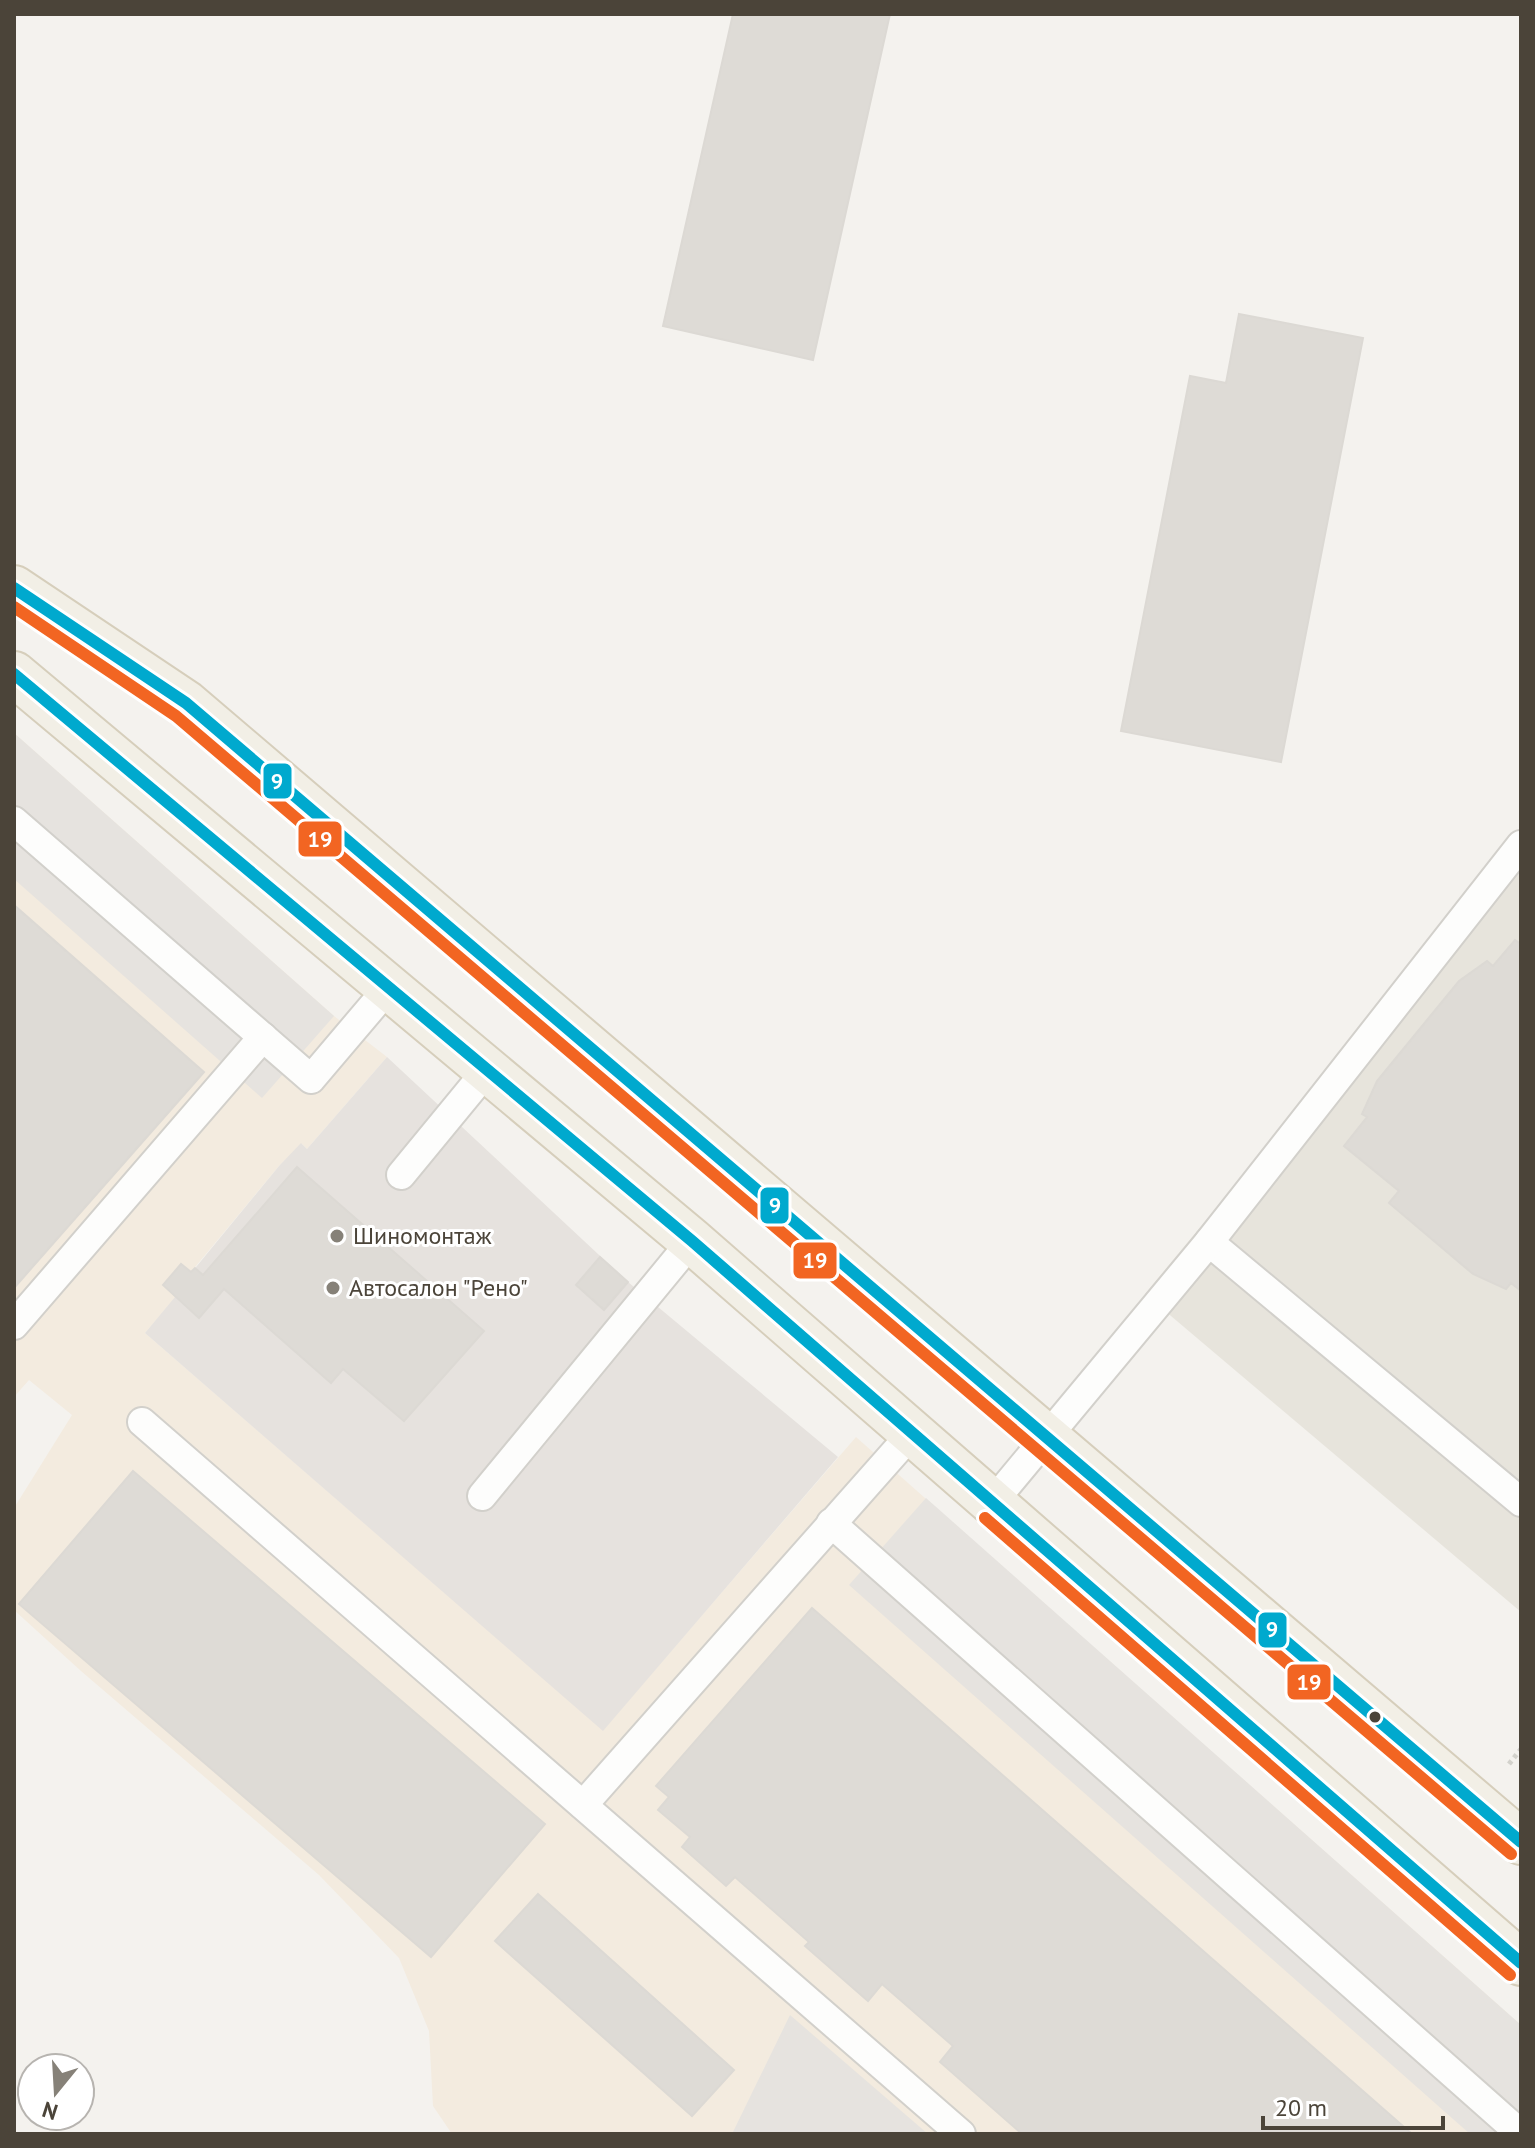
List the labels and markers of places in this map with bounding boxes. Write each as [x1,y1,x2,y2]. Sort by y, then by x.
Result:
place label: Шиномонтаж [353,1220,492,1251]
marker: Шиномонтаж [328,1227,346,1245]
place label: Автосалон "Рено" [349,1272,528,1303]
marker: Автосалон "Рено" [324,1279,342,1297]
unlabelled marker [1367,1709,1383,1725]

